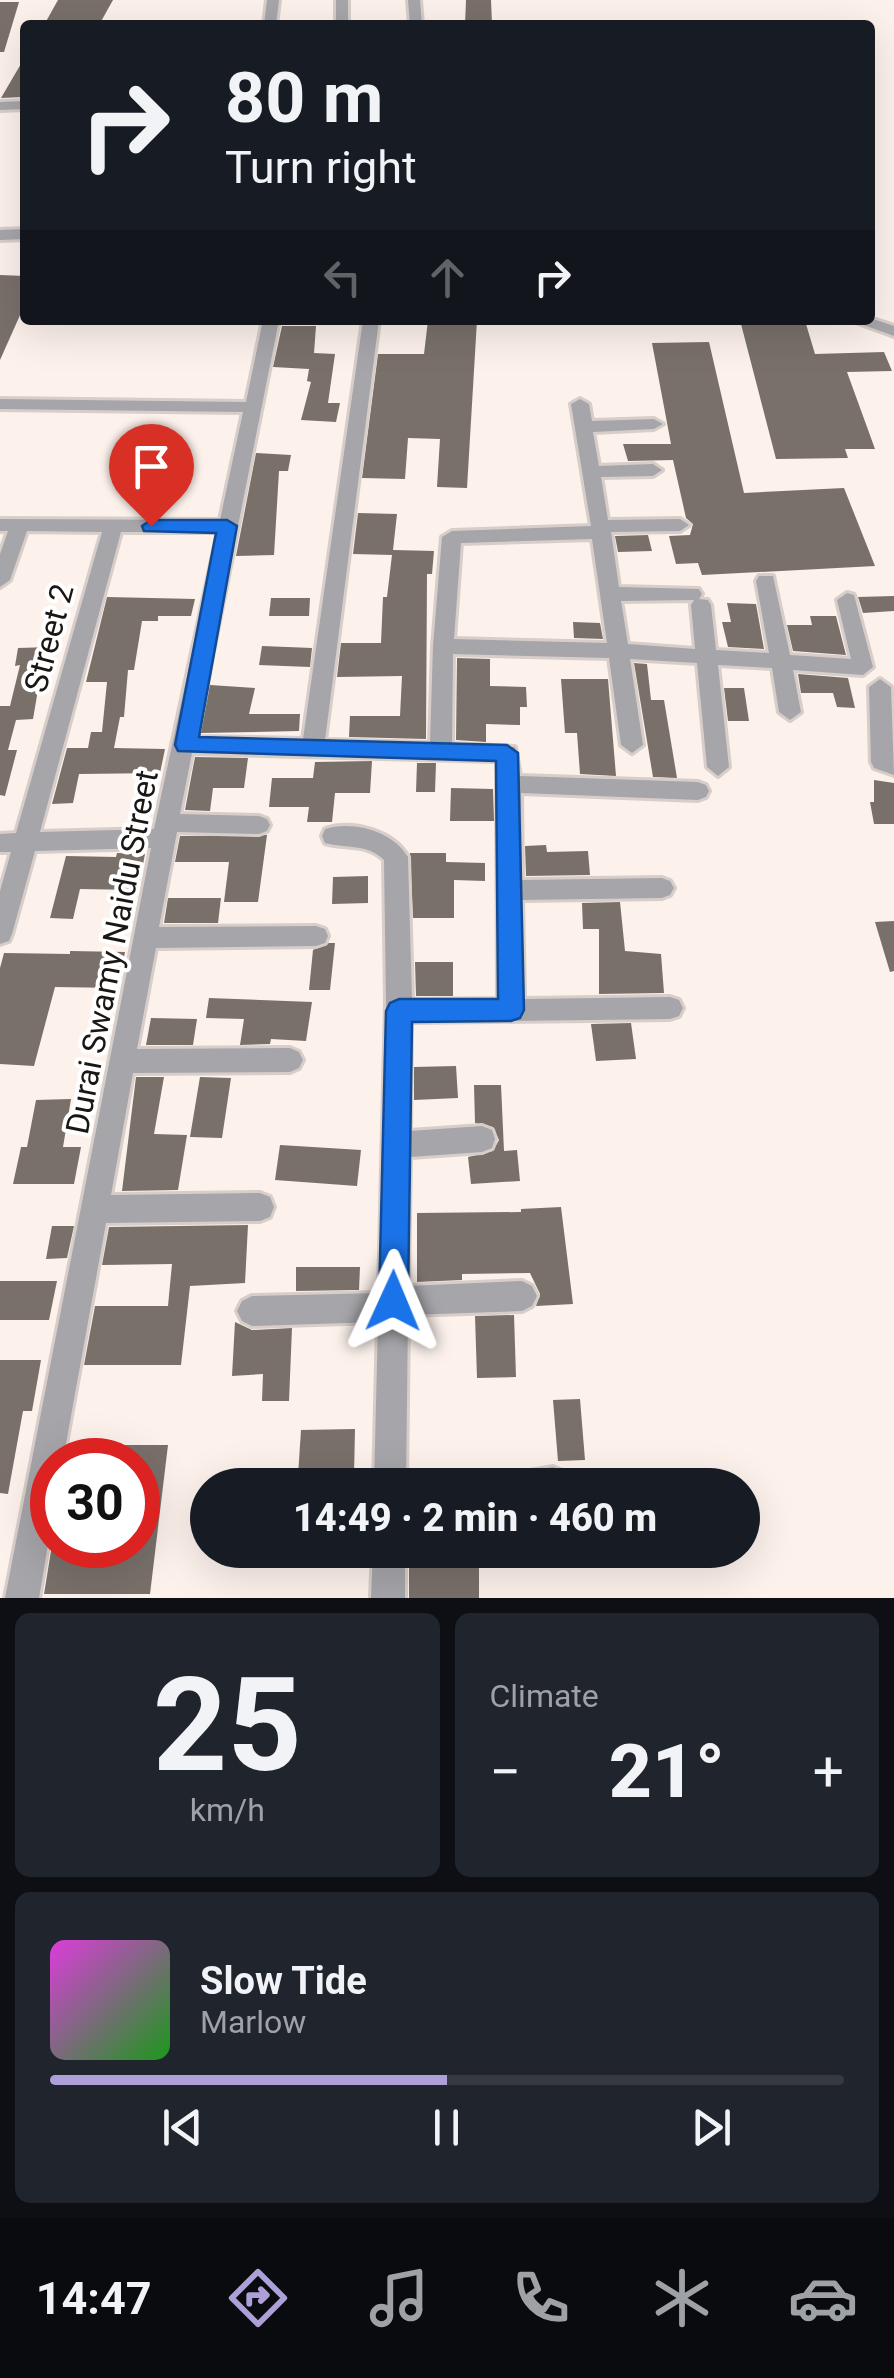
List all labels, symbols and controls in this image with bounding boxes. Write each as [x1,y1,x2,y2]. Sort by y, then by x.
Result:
text: 80 m [225,57,383,139]
icon: right [60,60,190,190]
text: Turn right [225,141,417,194]
icon: left [315,250,370,305]
icon: ahead [420,250,475,305]
icon: right [525,250,580,305]
pin [109,424,194,527]
icon: arrive [124,439,179,494]
street label: Street 2 [16,580,82,696]
street label: Durai Swamy Naidu Street [58,767,166,1137]
position arrow [341,1249,445,1353]
speed limit sign: 30 [30,1438,160,1568]
text: 14:49 · 2 min · 460 m [293,1496,657,1540]
text: 25 [153,1649,302,1802]
text: Climate [490,1677,599,1715]
text: 21° [609,1727,725,1815]
text: − [490,1740,521,1804]
text: + [813,1740,844,1804]
text: km/h [190,1791,265,1829]
text: Slow Tide [200,1959,367,2003]
text: Marlow [200,2003,306,2041]
icon: previous [155,2100,210,2155]
icon: pause [419,2100,474,2155]
icon: next [684,2100,739,2155]
icon: directions [223,2263,293,2333]
icon: music [364,2263,434,2333]
icon: phone [506,2263,576,2333]
icon: climate [647,2263,717,2333]
icon: car [788,2263,858,2333]
text: 14:47 [36,2272,152,2325]

